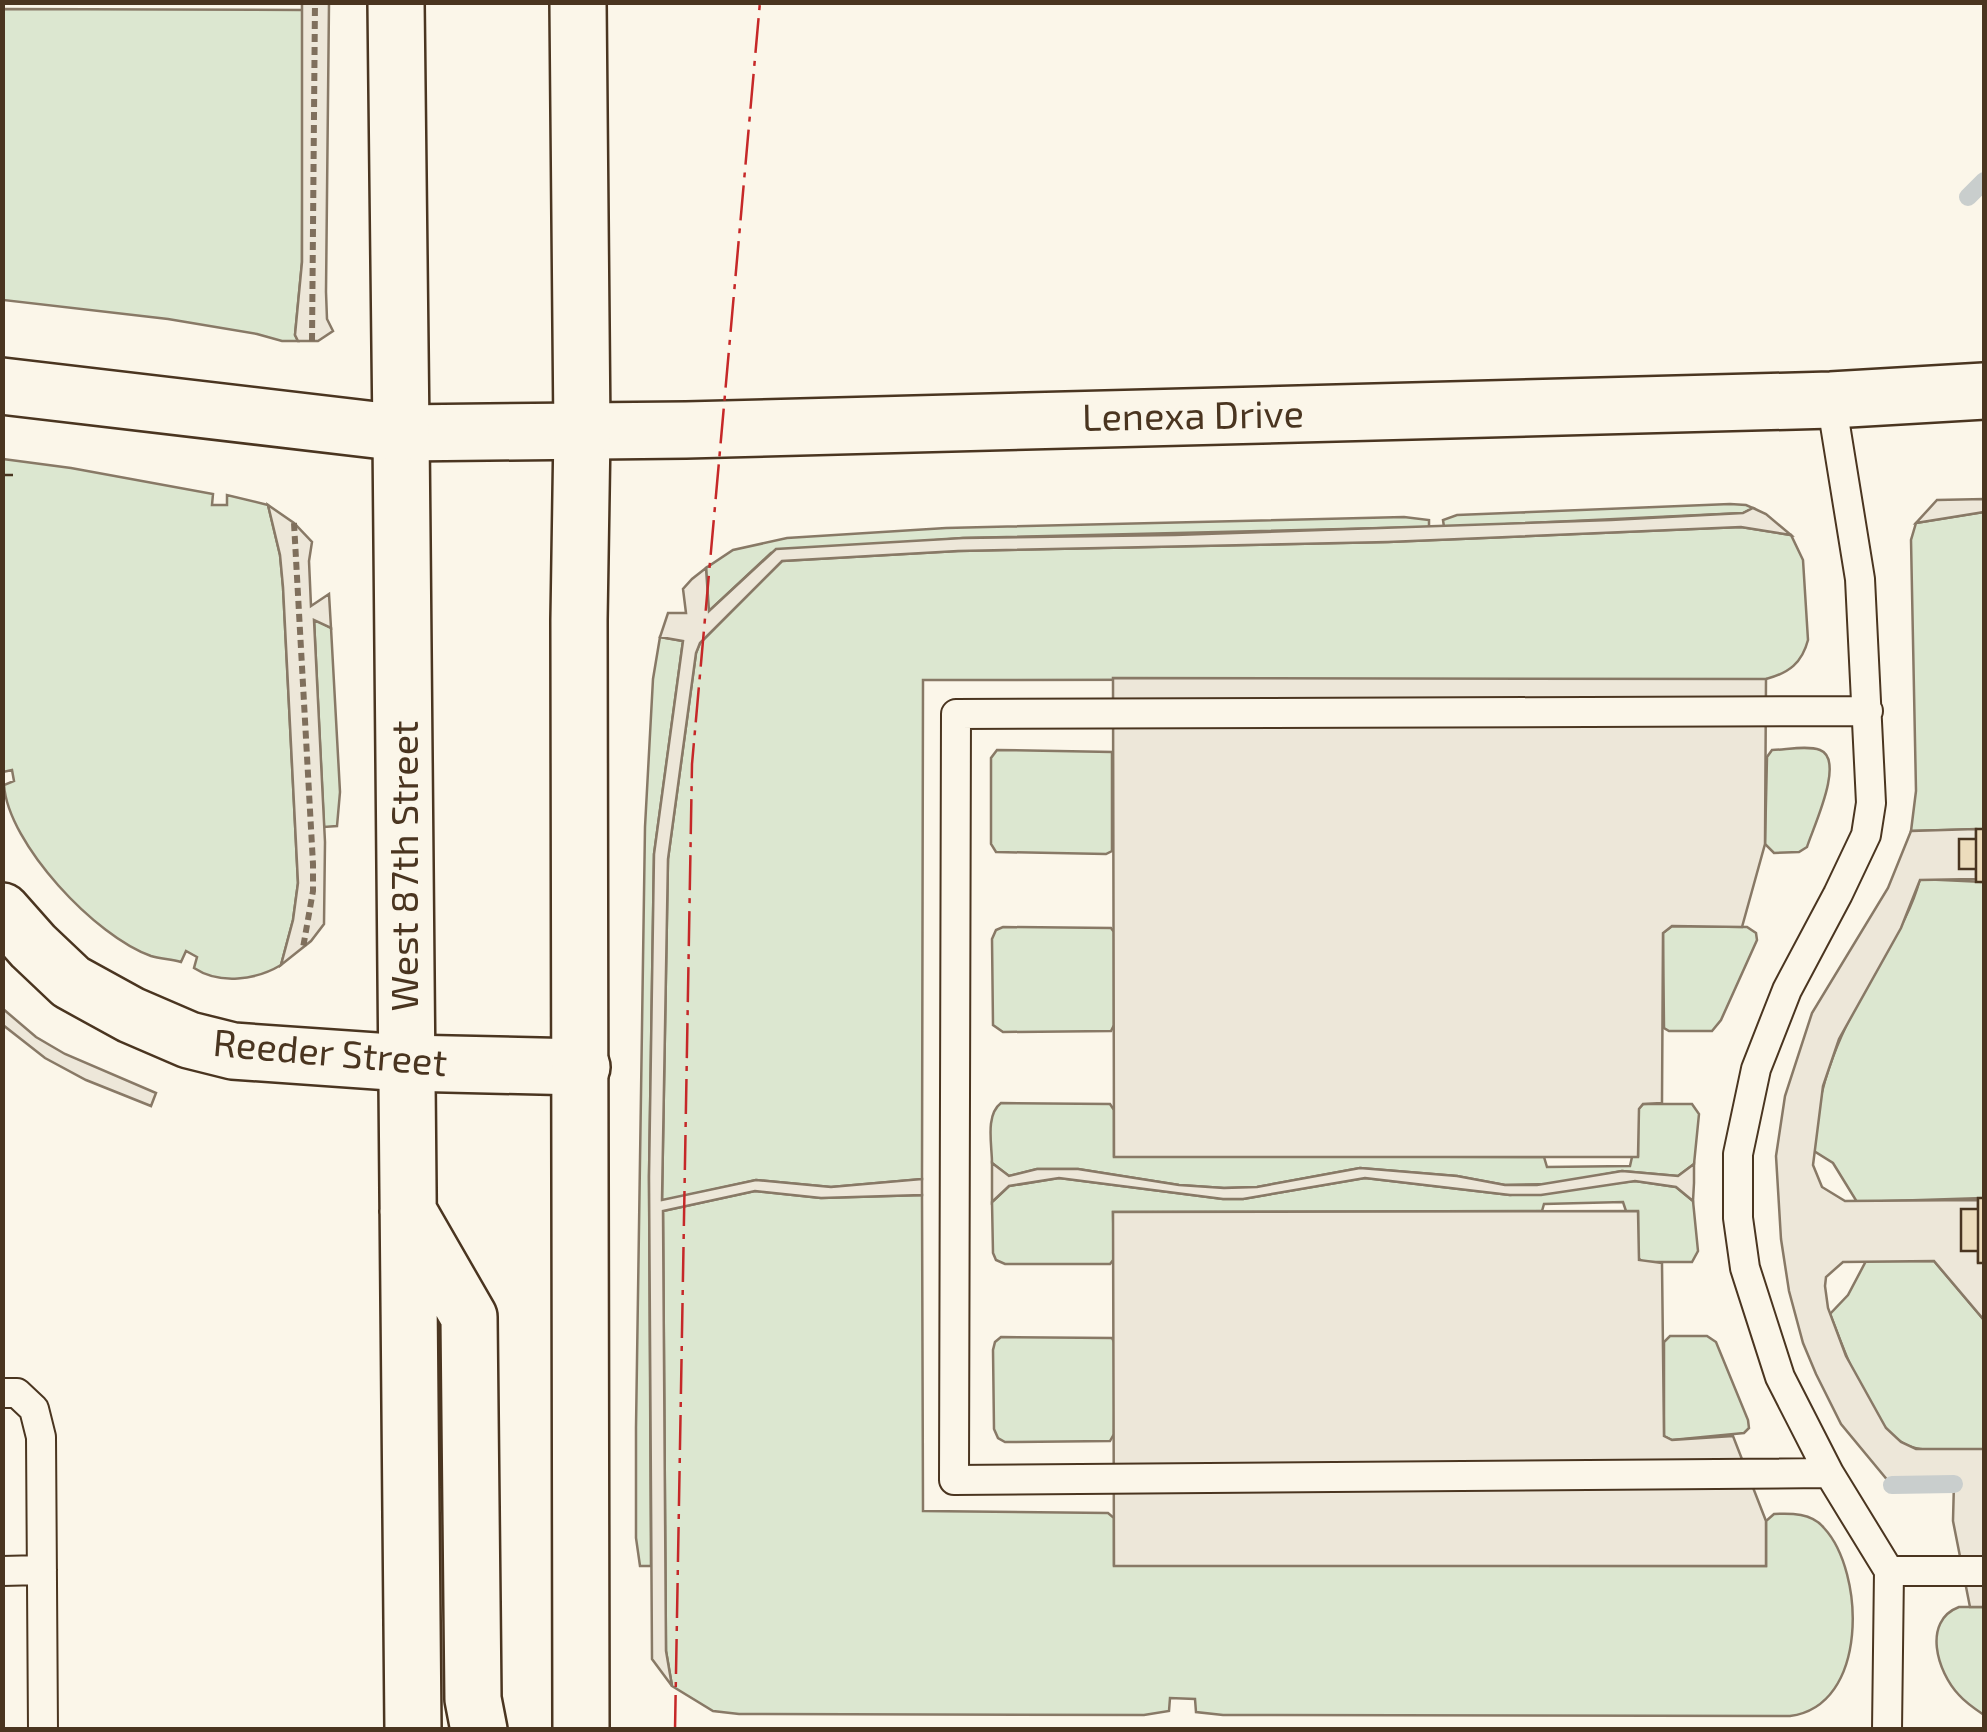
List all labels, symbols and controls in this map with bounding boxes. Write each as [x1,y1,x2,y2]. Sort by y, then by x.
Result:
street label: Lenexa Drive [1082,389,1304,439]
street label: West 87th Street [380,720,426,1012]
street label: Reeder Street [211,1018,449,1084]

